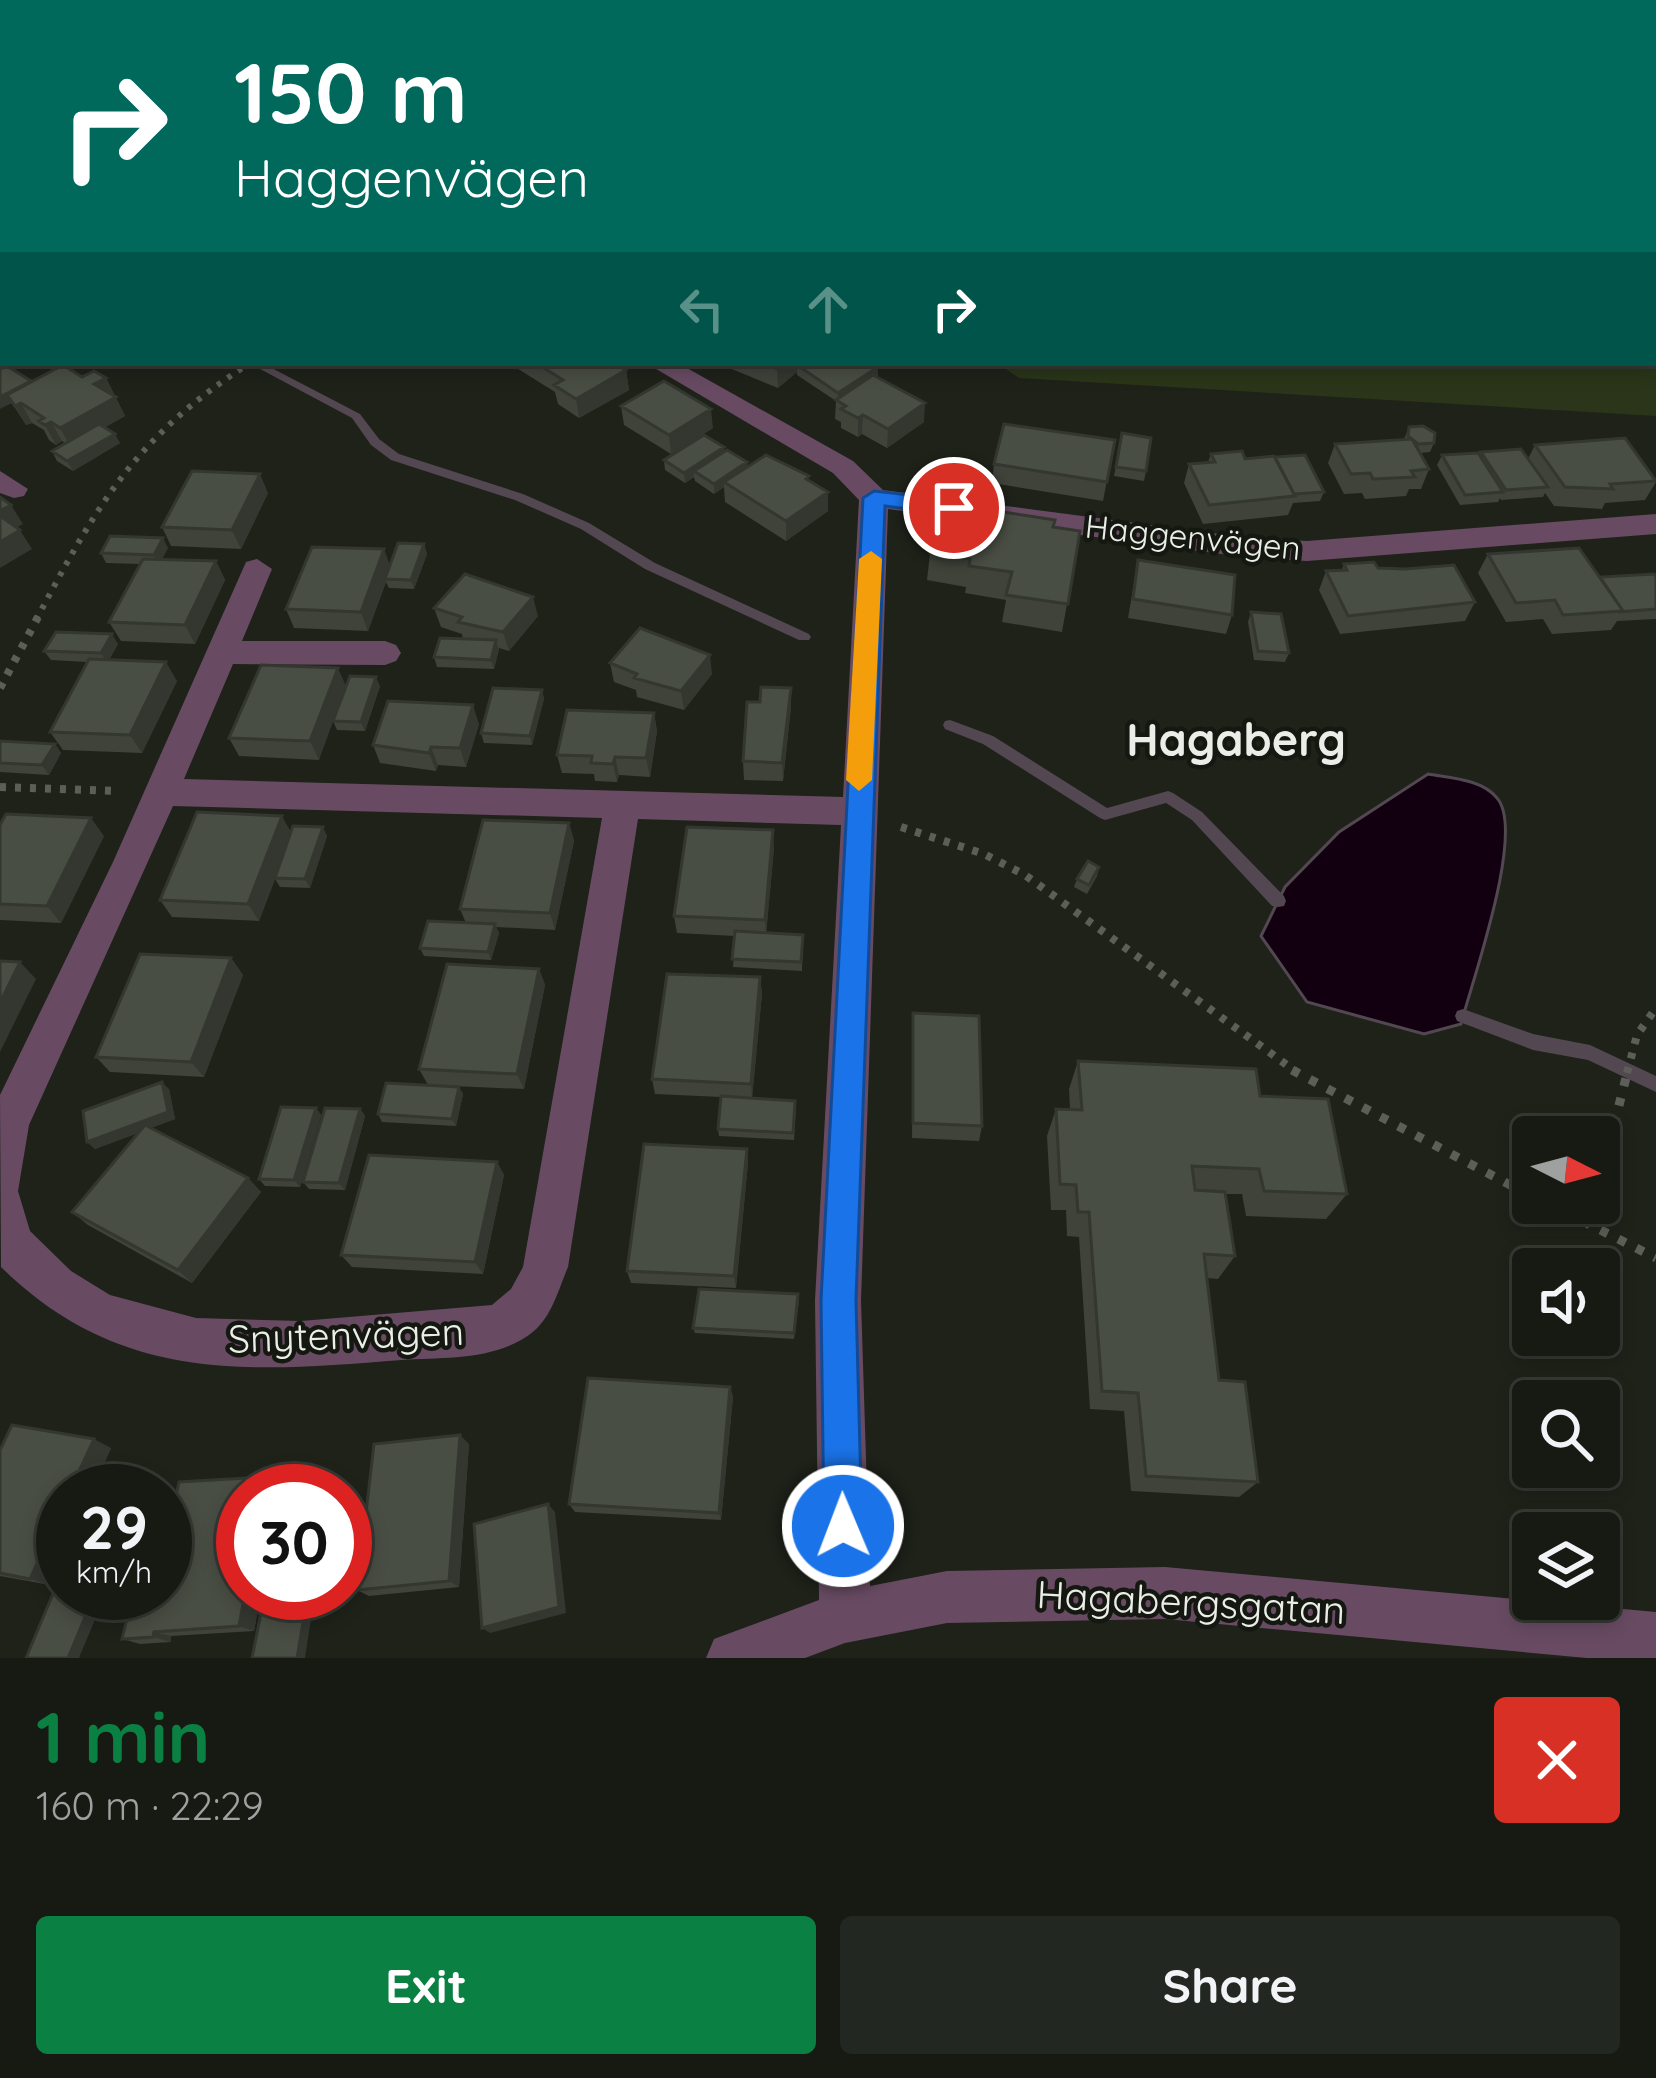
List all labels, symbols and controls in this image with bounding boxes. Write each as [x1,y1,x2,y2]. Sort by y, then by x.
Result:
text: 150 m [234,39,468,144]
icon: right [36,48,192,204]
text: Haggenvägen [234,143,589,211]
icon: left [669,276,735,342]
icon: ahead [795,276,861,342]
icon: right [921,276,987,342]
pin [903,457,1005,559]
icon: arrive [921,475,987,541]
street label: Haggenvägen [1083,505,1303,568]
district label: Hagaberg [1126,711,1346,767]
north arrow [1512,1116,1620,1224]
map controls [1512,1116,1620,1620]
button: sound [1512,1248,1620,1356]
street label: Snytenvägen [227,1306,465,1363]
button: search [1512,1380,1620,1488]
position arrow [780,1463,906,1589]
speed limit sign: 30 [216,1464,372,1620]
text: 29 [80,1489,148,1564]
button: layers [1512,1512,1620,1620]
text: km/h [76,1553,152,1591]
street label: Hagabergsgatan [1035,1569,1347,1634]
text: 1 min [36,1691,210,1781]
button: close [1494,1697,1620,1823]
text: 160 m · 22:29 [36,1781,264,1830]
button: Exit [36,1916,816,2054]
button: Share [840,1916,1620,2054]

